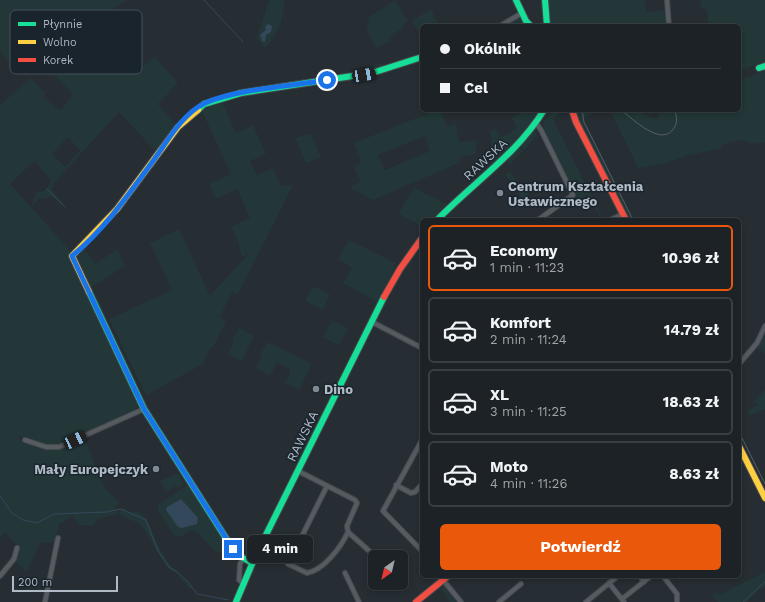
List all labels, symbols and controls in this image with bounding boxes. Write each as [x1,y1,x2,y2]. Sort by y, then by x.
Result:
legend [10,10,142,74]
text: Płynnie [43,18,82,31]
text: Wolno [43,36,77,49]
text: Okólnik [464,40,521,58]
text: Korek [43,54,73,67]
car [351,67,377,83]
route start [318,71,336,89]
text: Cel [464,79,488,97]
street label: RAWSKA [460,135,511,183]
place label: Centrum Kształcenia Ustawicznego [508,179,644,209]
marker: Centrum Kształcenia Ustawicznego [495,188,505,198]
icon: car [442,240,478,276]
text: Economy [490,242,557,260]
text: 10.96 zł [662,249,719,267]
text: 1 min · 11:23 [490,260,564,275]
icon: car [442,312,478,348]
text: Komfort [490,314,551,332]
text: 14.79 zł [664,321,719,339]
text: 2 min · 11:24 [490,332,567,347]
place label: Dino [324,382,353,397]
marker: Dino [311,384,321,394]
icon: car [442,384,478,420]
text: XL [490,386,509,404]
text: 18.63 zł [663,393,719,411]
text: 3 min · 11:25 [490,404,567,419]
street label: RAWSKA [284,408,321,464]
car [62,429,88,451]
icon: car [442,456,478,492]
text: Moto [490,458,528,476]
place label: Mały Europejczyk [34,462,149,477]
marker: Mały Europejczyk [151,464,161,474]
text: 8.63 zł [669,465,719,483]
text: 4 min · 11:26 [490,476,567,491]
button: Potwierdź [440,524,721,570]
callout: 4 min [247,535,313,563]
route end [224,540,242,558]
text: 4 min [262,541,298,556]
north arrow [368,550,408,590]
map controls [368,550,408,590]
scale bar [12,574,118,593]
text: 200 m [18,576,52,589]

